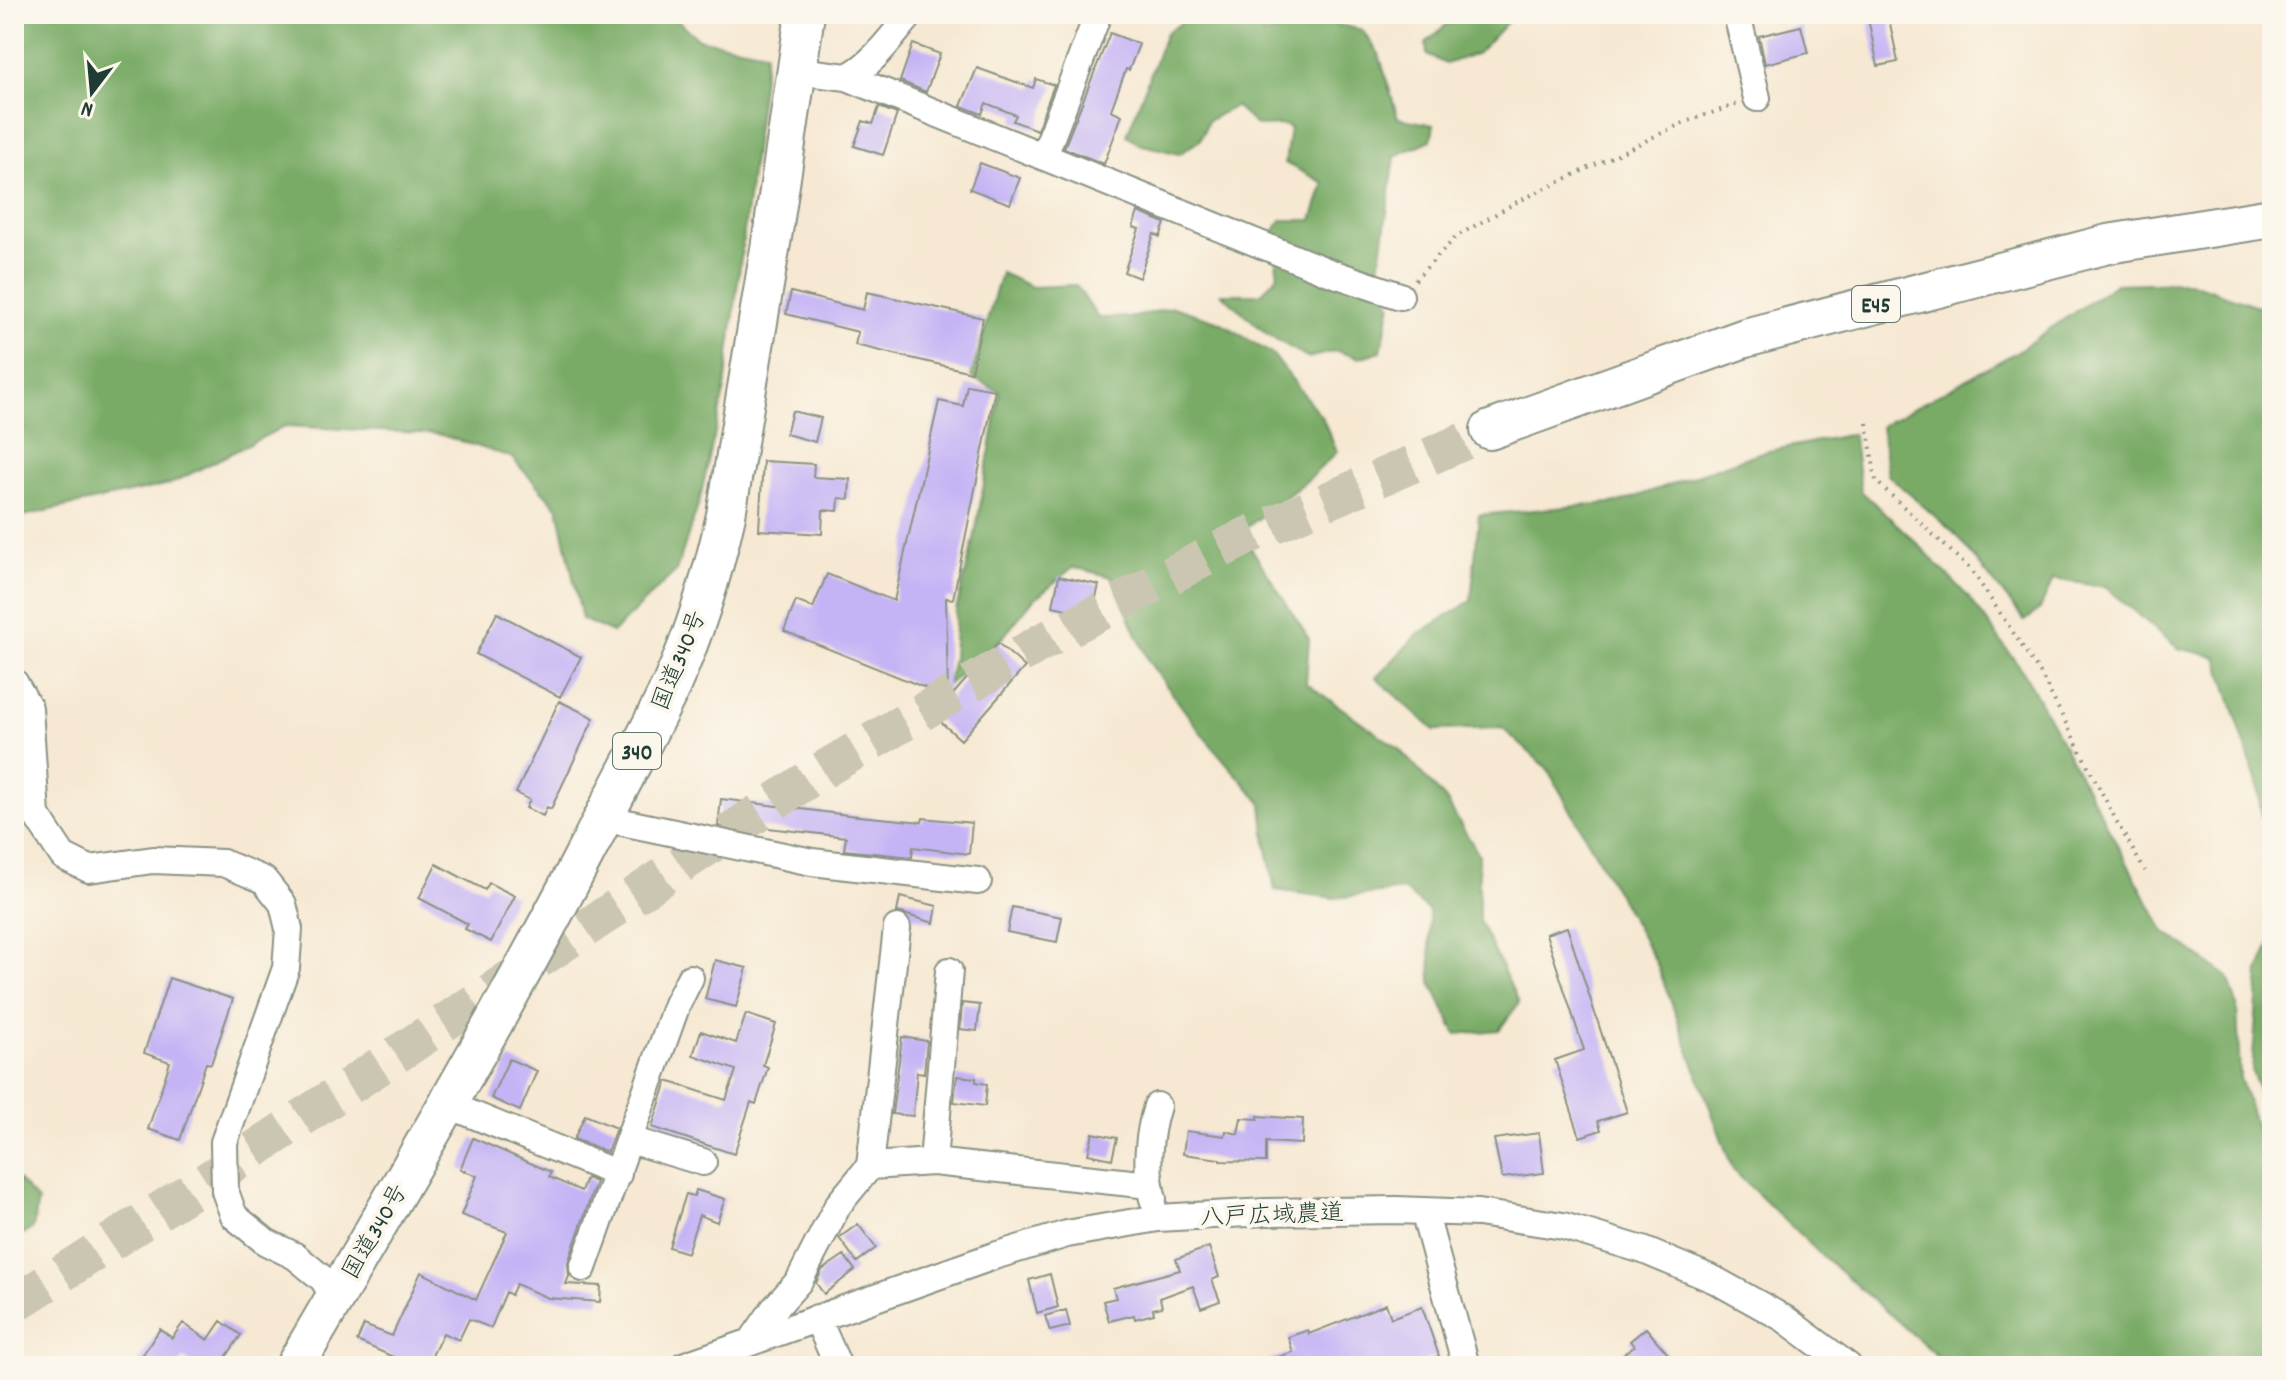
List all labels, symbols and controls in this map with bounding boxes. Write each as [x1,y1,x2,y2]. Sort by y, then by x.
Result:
north arrow [52,52,132,132]
text: N [78,91,97,124]
road number: E45 [1852,286,1900,322]
street label: 国道340号 [645,606,716,716]
road number: 340 [613,733,661,769]
street label: 国道340号 [335,1178,418,1287]
street label: 八戸広域農道 [1200,1197,1345,1237]

